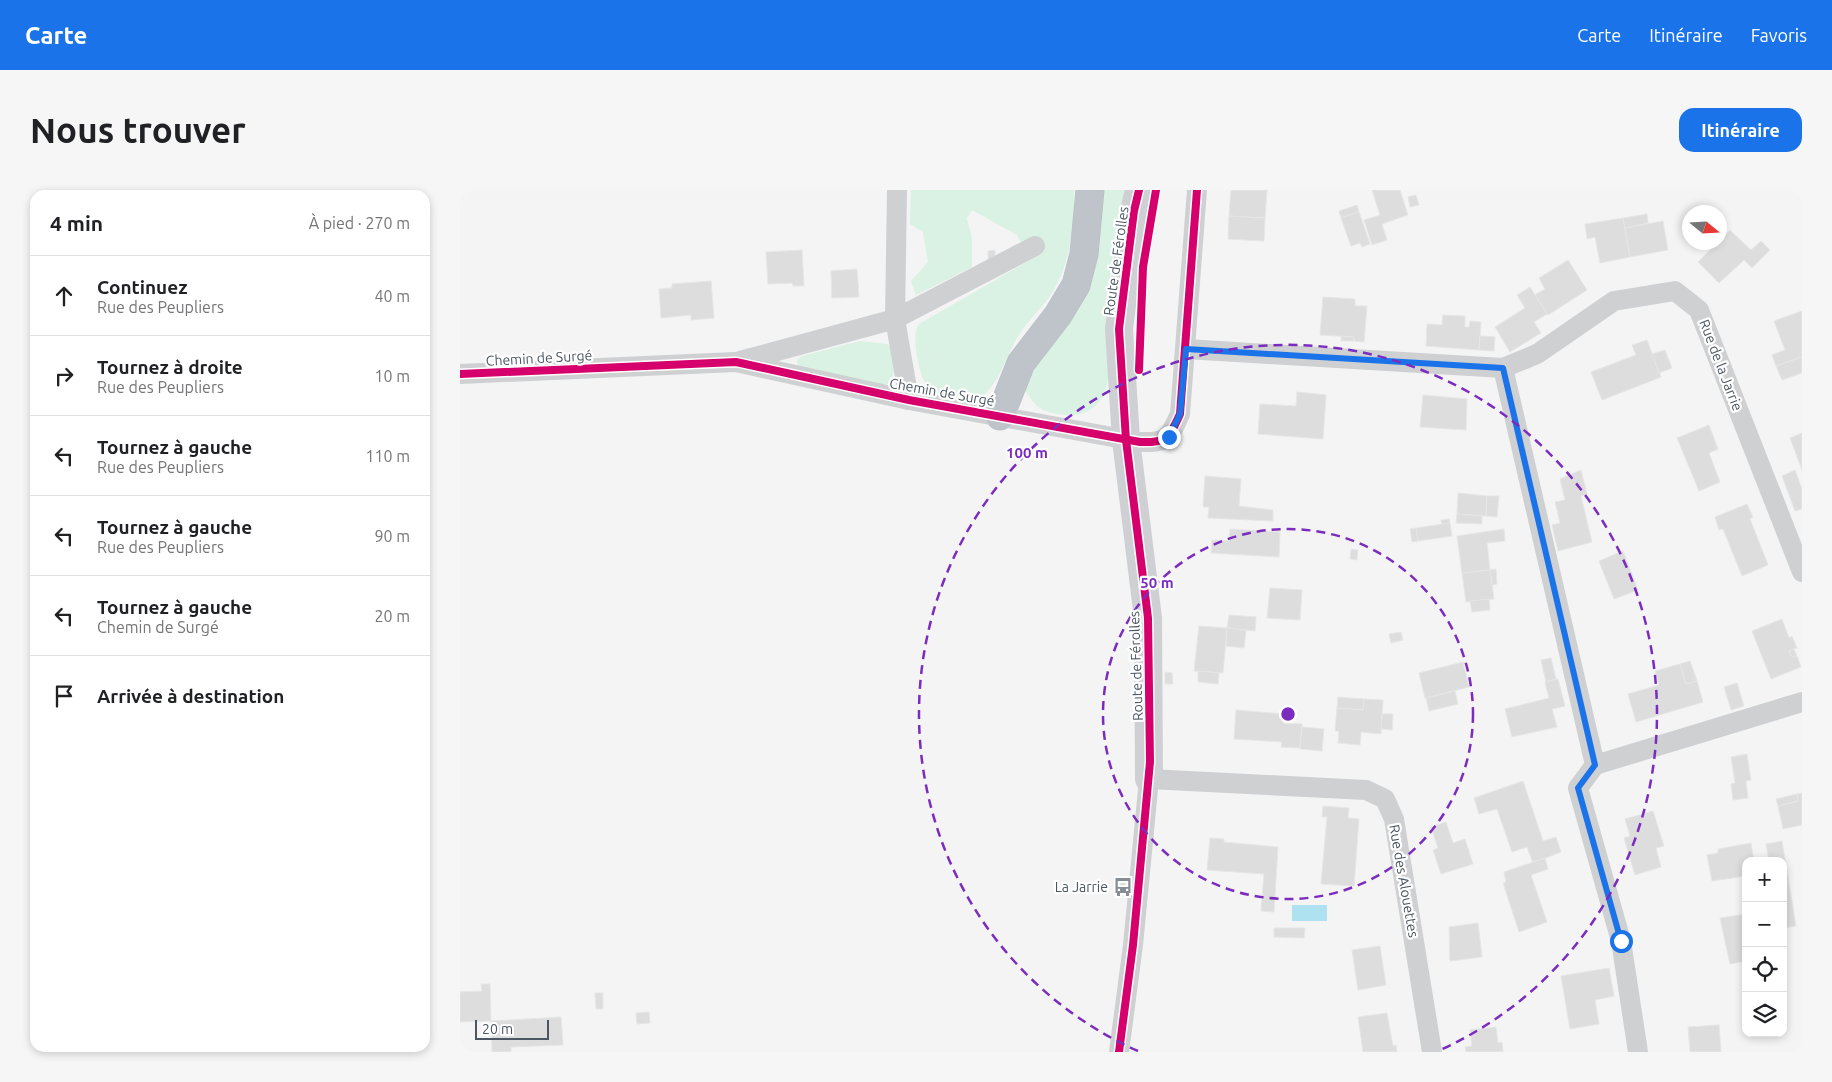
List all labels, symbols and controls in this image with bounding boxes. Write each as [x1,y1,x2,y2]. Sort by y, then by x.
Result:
text: Carte [25,22,87,49]
text: Carte [1577,25,1621,45]
text: Itinéraire [1649,25,1723,45]
text: Favoris [1751,25,1807,45]
button: Itinéraire [1679,108,1802,152]
text: Nous trouver [30,110,246,150]
street label: Route de Férolles [1100,205,1132,317]
north arrow [1682,205,1727,250]
text: 4 min [50,211,103,235]
text: À pied · 270 m [309,214,410,232]
text: Continuez [97,276,187,298]
icon: ahead [50,282,78,310]
text: 40 m [374,287,410,305]
text: Rue des Peupliers [97,298,224,316]
street label: Rue de la Jarrie [1696,317,1746,413]
street label: Chemin de Surgé [485,347,593,369]
text: Tournez à droite [97,356,243,378]
icon: right [50,362,78,390]
text: 10 m [374,367,410,385]
street label: Chemin de Surgé [888,375,996,409]
text: Rue des Peupliers [97,378,224,396]
route end [1158,426,1181,449]
text: Tournez à gauche [97,436,252,458]
icon: left [50,442,78,470]
text: 100 m [1006,444,1048,461]
text: 110 m [365,447,410,465]
text: Rue des Peupliers [97,458,224,476]
text: Tournez à gauche [97,516,252,538]
icon: left [50,522,78,550]
text: 90 m [374,527,410,545]
text: Rue des Peupliers [97,538,224,556]
text: 50 m [1140,574,1174,591]
text: Tournez à gauche [97,596,252,618]
icon: left [50,602,78,630]
text: 20 m [374,607,410,625]
street label: Route de Férolles [1126,611,1146,721]
text: Chemin de Surgé [97,618,219,636]
icon: arrive [50,682,78,710]
text: Arrivée à destination [97,685,284,707]
centre of rings [1279,705,1297,723]
street label: Rue des Alouettes [1386,823,1422,939]
map controls [1742,857,1787,1037]
button: + [1742,857,1787,902]
bus stop icon: La Jarrie [1112,876,1134,898]
place label: La Jarrie [1055,879,1108,895]
button: − [1742,902,1787,947]
route start [1610,930,1633,953]
button: locate [1742,947,1787,992]
button: layers [1742,992,1787,1037]
scale bar [475,1017,549,1040]
text: 20 m [482,1021,513,1037]

